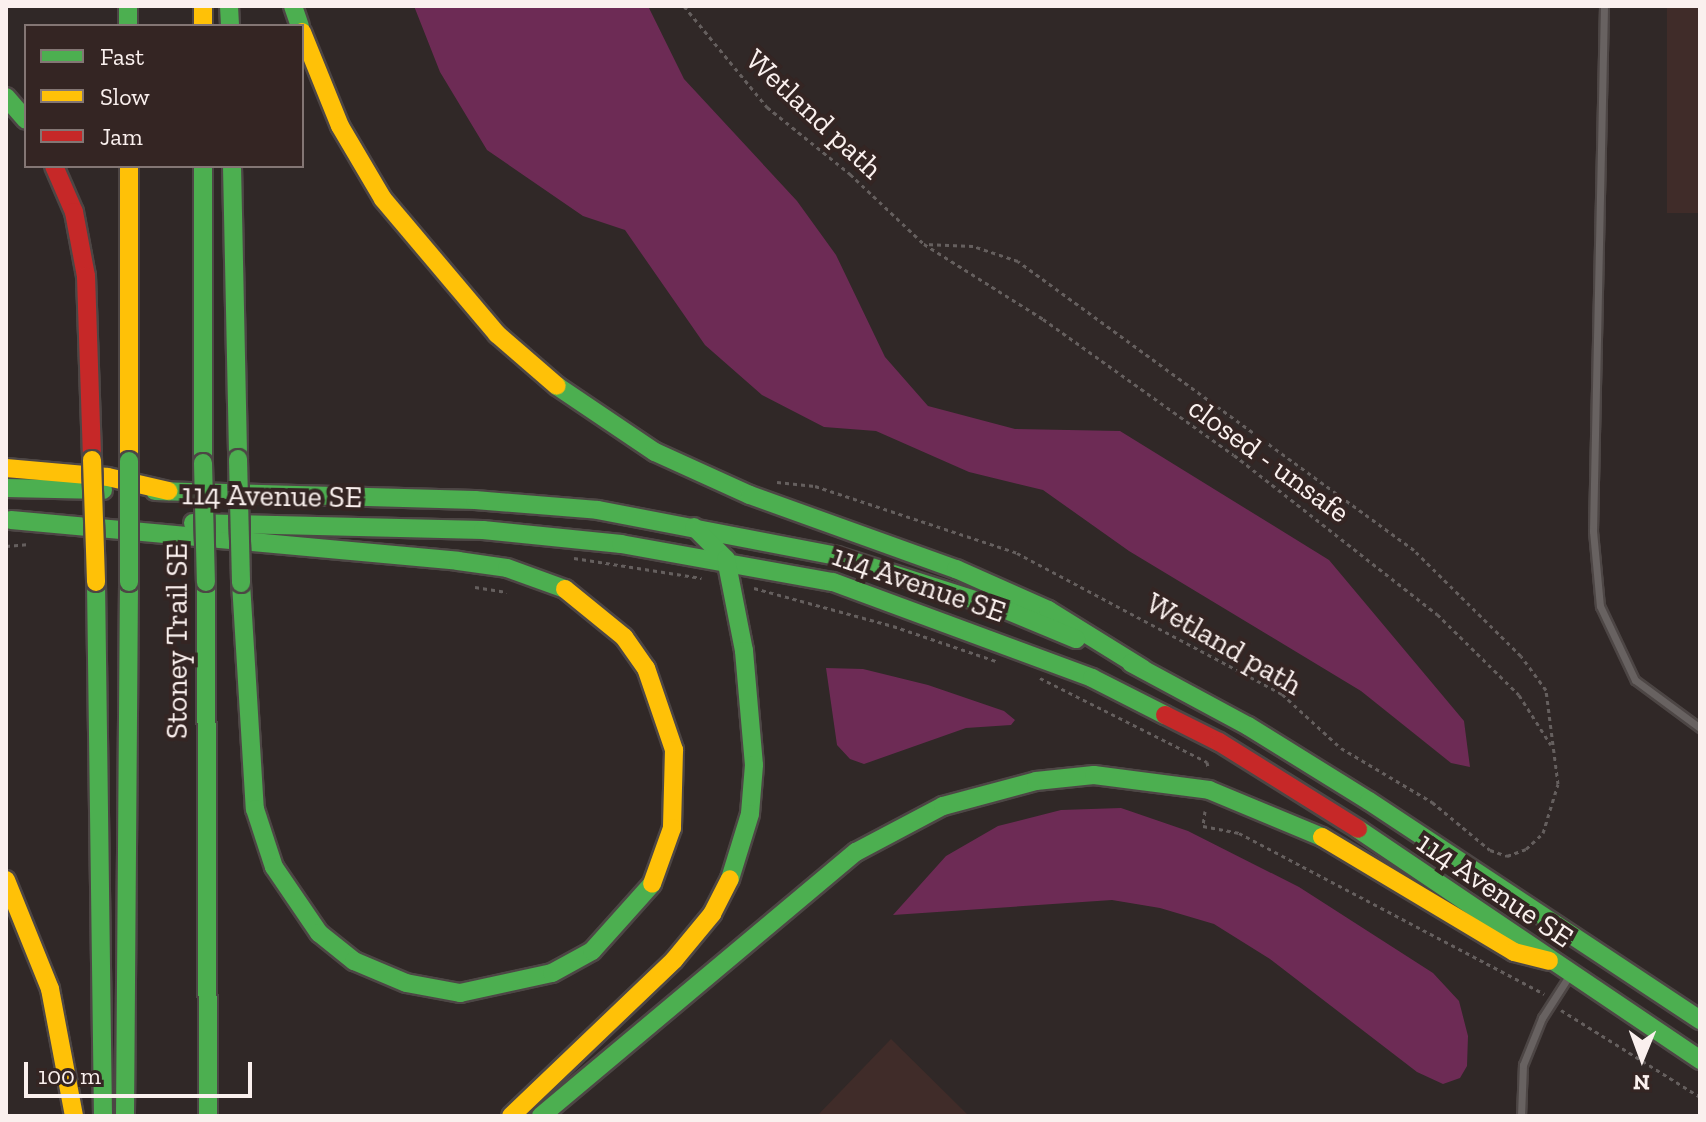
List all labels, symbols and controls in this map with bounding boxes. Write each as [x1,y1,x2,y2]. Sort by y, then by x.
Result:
legend [24,24,304,168]
text: Fast [100,42,144,71]
street label: Wetland path [738,42,890,186]
text: Slow [100,82,150,111]
text: Jam [100,122,143,151]
street label: closed - unsafe [1182,390,1356,530]
street label: 114 Avenue SE [181,476,363,516]
street label: 114 Avenue SE [827,537,1011,631]
street label: Stoney Trail SE [159,542,195,740]
street label: Wetland path [1140,585,1308,703]
street label: 114 Avenue SE [1410,824,1580,956]
north arrow [1602,1018,1682,1098]
scale bar [28,1046,256,1096]
text: 100 m [38,1061,101,1090]
text: N [1633,1069,1650,1096]

